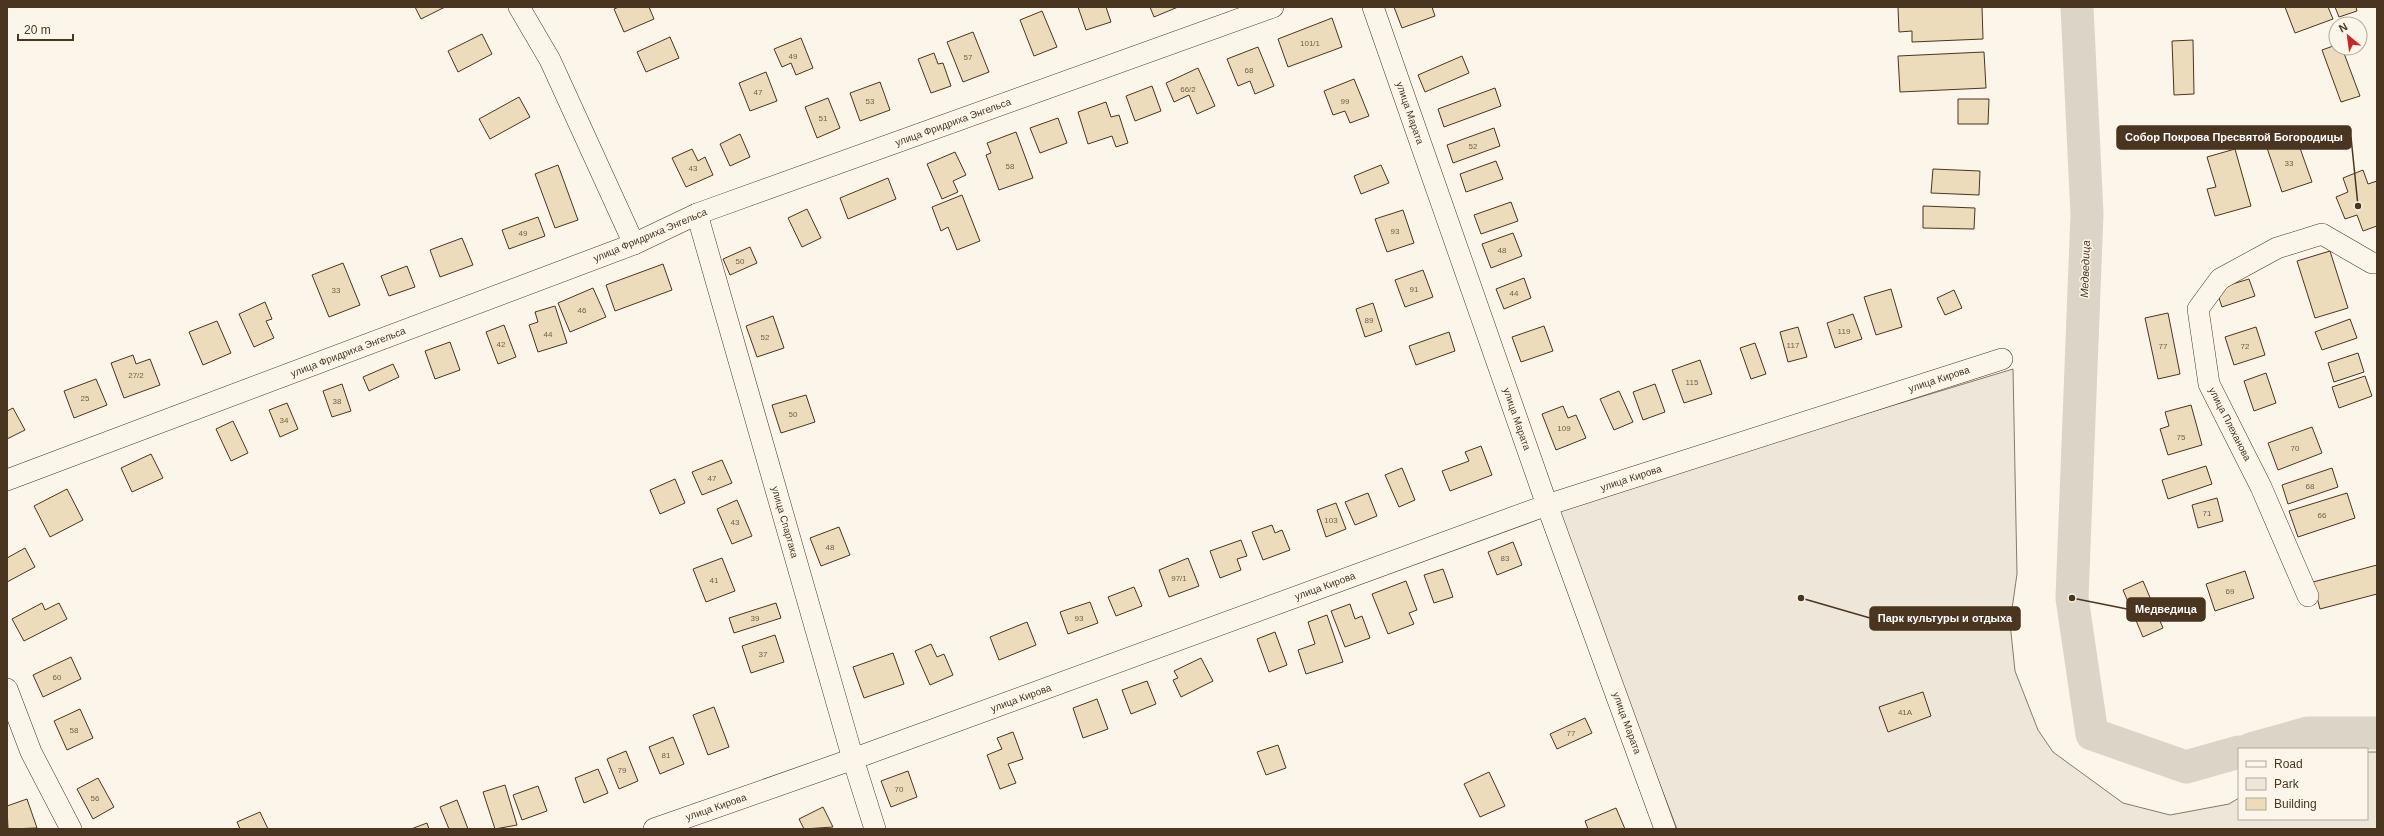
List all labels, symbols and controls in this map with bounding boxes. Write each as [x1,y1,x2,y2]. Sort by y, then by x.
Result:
scale bar [18,16,73,42]
north arrow [2328,16,2368,56]
text: N [2337,20,2350,34]
text: 20 m [24,23,51,37]
house number: 101/1 [1300,39,1321,48]
house number: 49 [789,52,798,61]
house number: 57 [964,53,973,62]
house number: 68 [1245,66,1254,75]
street label: улица Марата [1394,80,1426,146]
house number: 66/2 [1180,85,1196,94]
house number: 47 [754,88,763,97]
street label: улица Фридриха Энгельса [894,96,1013,148]
house number: 53 [866,97,875,106]
house number: 99 [1341,97,1350,106]
house number: 51 [819,114,828,123]
callout: Собор Покрова Пресвятой Богородицы [2117,126,2351,149]
text: Собор Покрова Пресвятой Богородицы [2125,131,2343,143]
house number: 52 [1469,142,1478,151]
house number: 33 [2285,159,2294,168]
house number: 58 [1006,162,1015,171]
house number: 43 [689,164,698,173]
street label: улица Фридриха Энгельса [592,206,709,264]
house number: 93 [1391,227,1400,236]
house number: 49 [519,229,528,238]
water label: Медведица [2078,240,2092,298]
house number: 48 [1498,246,1507,255]
house number: 50 [736,257,745,266]
house number: 91 [1410,285,1419,294]
house number: 33 [332,286,341,295]
house number: 44 [1510,289,1519,298]
house number: 46 [578,306,587,315]
house number: 89 [1365,316,1374,325]
street label: улица Фридриха Энгельса [289,325,407,379]
house number: 119 [1838,327,1851,336]
house number: 44 [544,330,553,339]
house number: 52 [761,333,770,342]
house number: 42 [497,340,506,349]
house number: 117 [1787,341,1800,350]
house number: 77 [2159,342,2168,351]
house number: 72 [2241,342,2250,351]
street label: улица Кирова [1907,364,1971,394]
house number: 27/2 [128,371,144,380]
house number: 115 [1686,378,1699,387]
street label: улица Плеханова [2207,385,2253,463]
street label: улица Марата [1501,386,1533,452]
house number: 25 [81,394,90,403]
house number: 38 [333,397,342,406]
house number: 50 [789,410,798,419]
house number: 34 [280,416,289,425]
house number: 109 [1557,424,1571,433]
house number: 75 [2177,433,2186,442]
house number: 70 [2291,444,2300,453]
street label: улица Кирова [1599,463,1663,493]
house number: 47 [708,474,717,483]
house number: 68 [2306,482,2315,491]
street label: улица Спартака [770,485,801,559]
house number: 71 [2203,509,2212,518]
house number: 66 [2318,511,2327,520]
house number: 103 [1324,516,1338,525]
house number: 43 [731,518,740,527]
house number: 48 [826,543,835,552]
house number: 83 [1501,554,1510,563]
street label: улица Кирова [1293,570,1357,602]
house number: 97/1 [1171,574,1187,583]
house number: 41 [710,576,719,585]
house number: 69 [2226,587,2235,596]
callout: Медведица [2127,598,2205,621]
text: Медведица [2135,603,2198,615]
callout: Парк культуры и отдыха [1870,607,2020,630]
text: Парк культуры и отдыха [1878,612,2013,624]
house number: 39 [751,614,760,623]
house number: 93 [1075,614,1084,623]
house number: 37 [759,650,768,659]
house number: 60 [53,673,62,682]
street label: улица Кирова [989,682,1053,714]
street label: улица Марата [1611,690,1643,756]
house number: 41А [1898,708,1913,717]
house number: 58 [70,726,79,735]
house number: 77 [1567,729,1576,738]
legend [2238,748,2368,820]
house number: 81 [662,751,671,760]
text: Road [2274,757,2303,771]
house number: 79 [618,766,627,775]
text: Park [2274,777,2300,791]
house number: 70 [895,785,904,794]
street label: улица Кирова [684,791,748,823]
house number: 56 [91,794,100,803]
text: Building [2274,797,2317,811]

